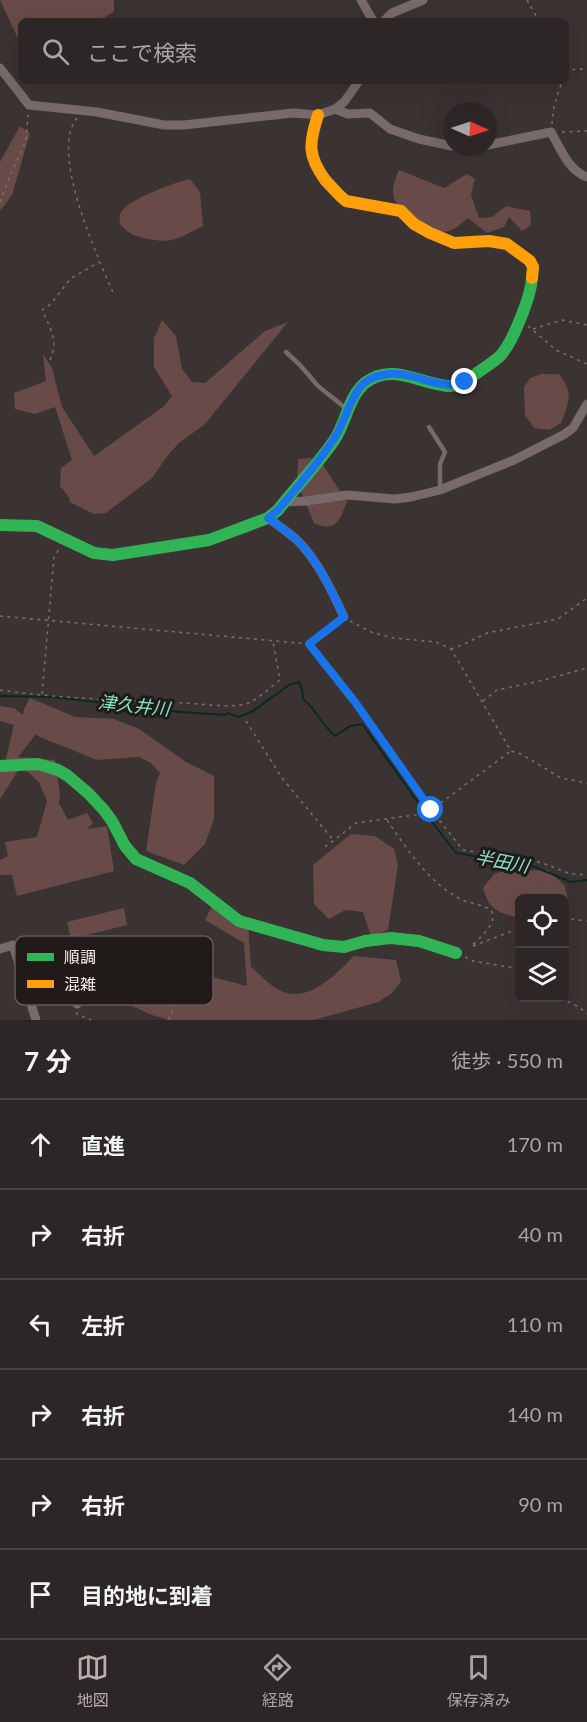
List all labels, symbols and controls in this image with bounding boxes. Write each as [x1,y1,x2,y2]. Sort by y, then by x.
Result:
search box [18,18,569,84]
icon: search [39,35,72,68]
text: ここで検索 [87,39,197,66]
north arrow [443,102,497,156]
route end [451,368,477,394]
water label: 津久井川 [97,690,173,720]
route start [417,796,443,822]
water label: 半田川 [474,845,533,877]
map controls [515,894,569,1002]
button: locate [515,894,569,948]
legend [15,936,213,1005]
text: 順調 [64,947,96,966]
button: layers [515,948,569,1002]
text: 混雑 [64,974,96,993]
text: 7 分 [24,1045,71,1077]
text: 徒歩 · 550 m [451,1048,563,1072]
icon: ahead [24,1128,57,1161]
text: 直進 [81,1132,125,1159]
text: 170 m [507,1132,563,1156]
icon: right [24,1218,57,1251]
text: 右折 [81,1222,125,1249]
text: 40 m [518,1222,563,1246]
icon: left [24,1308,57,1341]
text: 左折 [81,1312,125,1339]
text: 110 m [507,1312,563,1336]
icon: right [24,1398,57,1431]
text: 右折 [81,1402,125,1429]
text: 140 m [507,1402,563,1426]
icon: right [24,1488,57,1521]
text: 右折 [81,1492,125,1519]
text: 90 m [518,1492,563,1516]
icon: arrive [24,1578,57,1611]
text: 目的地に到着 [81,1582,213,1609]
tab: 地図 [76,1651,109,1711]
tab: 経路 [261,1651,294,1711]
tab: 保存済み [447,1651,511,1711]

